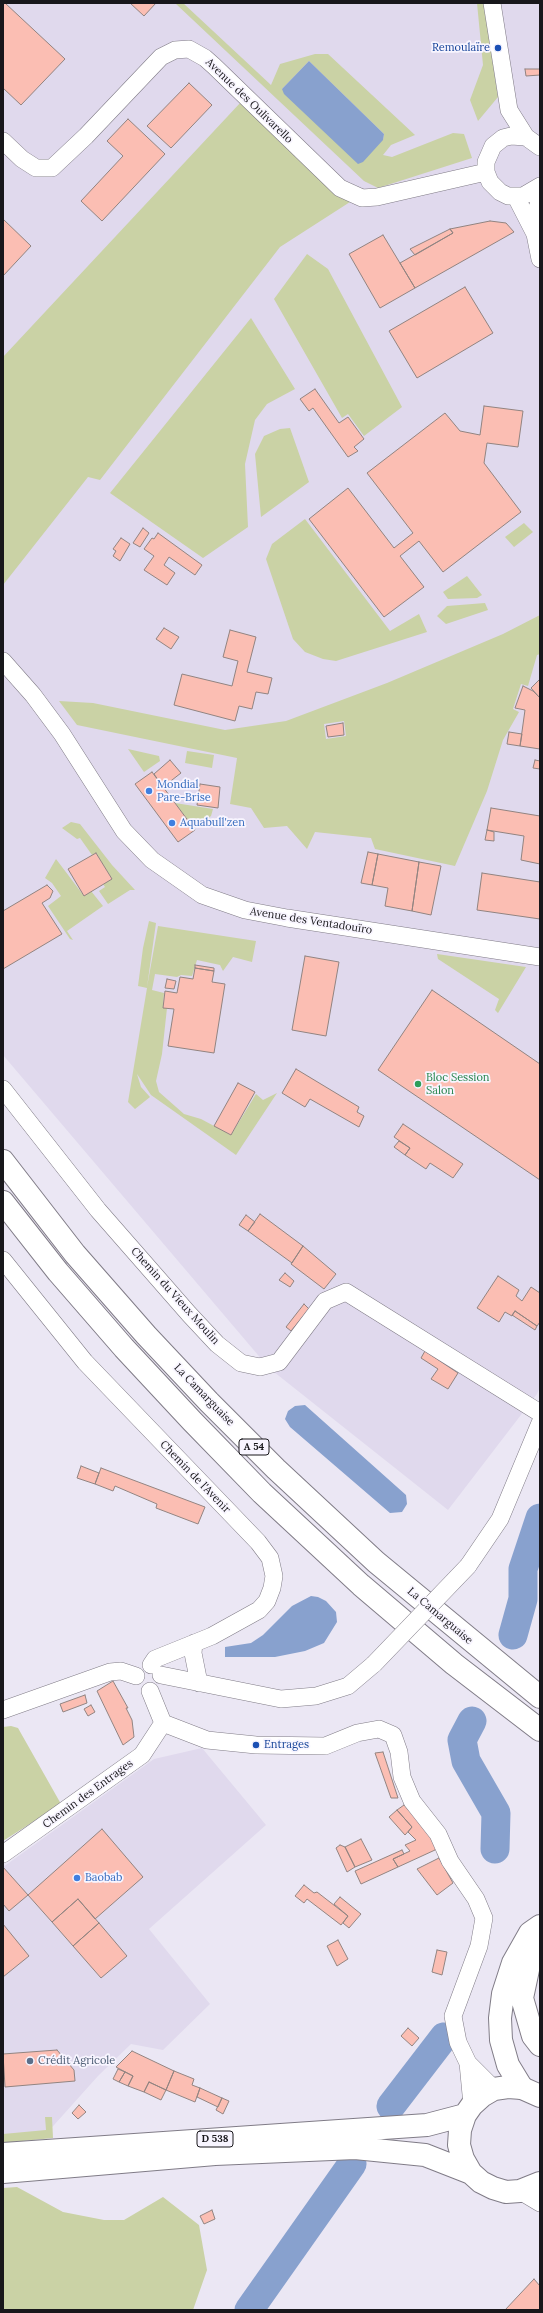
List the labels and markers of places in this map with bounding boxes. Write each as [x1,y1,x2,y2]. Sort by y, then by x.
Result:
place label: Remoulaïre [432,41,490,55]
marker: Remoulaïre [493,43,503,53]
place label: Mondial Pare-Brise [157,778,211,804]
marker: Mondial Pare-Brise [144,786,154,796]
place label: Aquabull'zen [180,816,245,830]
marker: Aquabull'zen [167,818,177,828]
place label: Bloc Session Salon [426,1071,490,1097]
marker: Bloc Session Salon [413,1079,423,1089]
place label: Entrages [264,1738,309,1752]
marker: Entrages [251,1740,261,1750]
place label: Baobab [85,1871,122,1885]
marker: Baobab [72,1873,82,1883]
place label: Crédit Agricole [38,2054,115,2068]
marker: Crédit Agricole [25,2056,35,2066]

